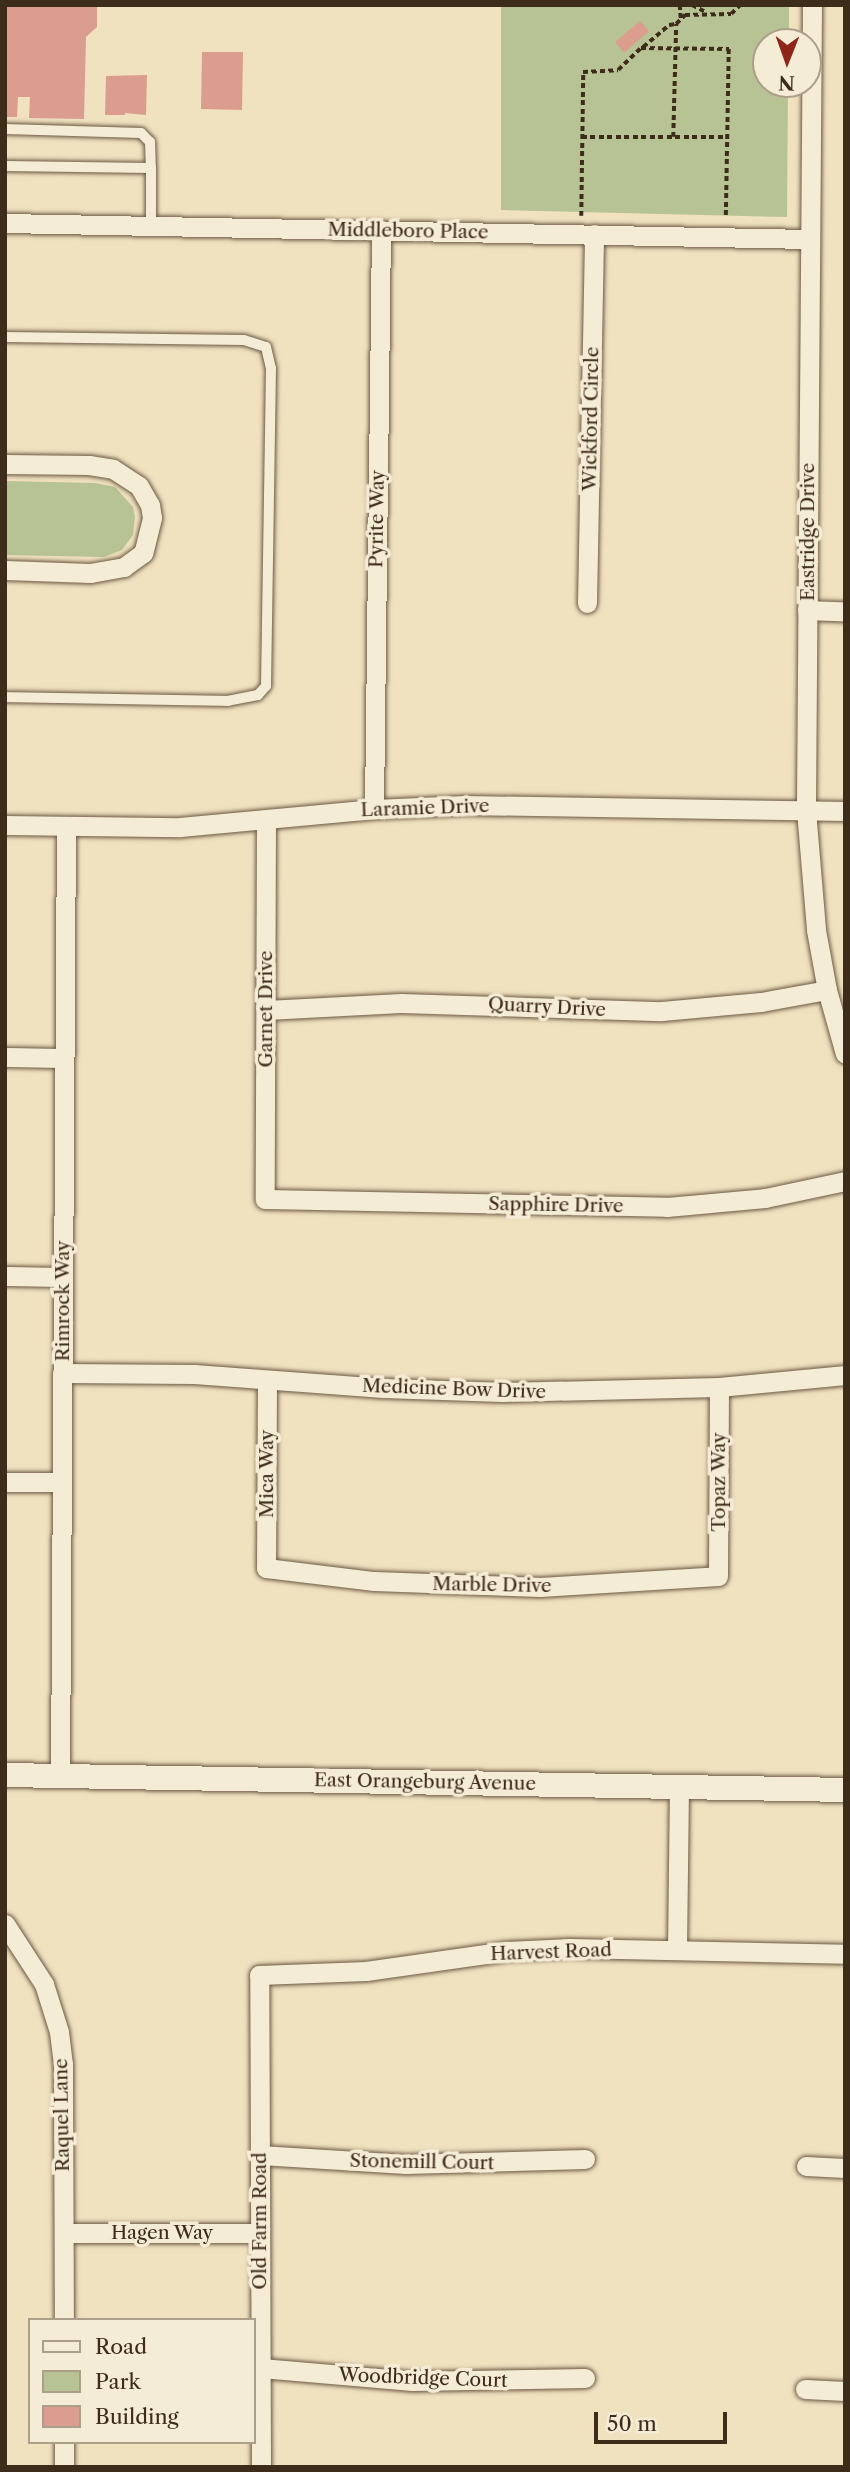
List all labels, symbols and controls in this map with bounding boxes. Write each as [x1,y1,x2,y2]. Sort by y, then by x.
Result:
north arrow [752,28,822,98]
text: N [778,71,795,94]
street label: Middleboro Place [327,218,489,244]
street label: Wickford Circle [578,347,604,491]
street label: Eastridge Drive [797,463,819,601]
street label: Pyrite Way [365,470,389,568]
street label: Laramie Drive [360,794,490,822]
street label: Garnet Drive [255,950,277,1068]
street label: Quarry Drive [487,993,607,1021]
street label: Sapphire Drive [488,1192,624,1218]
street label: Rimrock Way [52,1240,74,1362]
street label: Medicine Bow Drive [361,1374,547,1404]
street label: Mica Way [256,1429,278,1519]
street label: Topaz Way [708,1432,730,1532]
street label: Marble Drive [432,1573,552,1597]
street label: East Orangeburg Avenue [313,1769,537,1795]
street label: Harvest Road [490,1938,612,1966]
street label: Raquel Lane [50,2058,74,2172]
street label: Stonemill Court [349,2149,495,2175]
street label: Old Farm Road [249,2152,271,2290]
street label: Hagen Way [111,2222,213,2244]
legend [28,2318,256,2444]
text: Road [95,2334,147,2359]
street label: Woodbridge Court [338,2364,508,2392]
text: Park [95,2369,141,2394]
scale bar [598,2398,731,2442]
text: Building [95,2404,179,2429]
text: 50 m [607,2411,657,2436]

